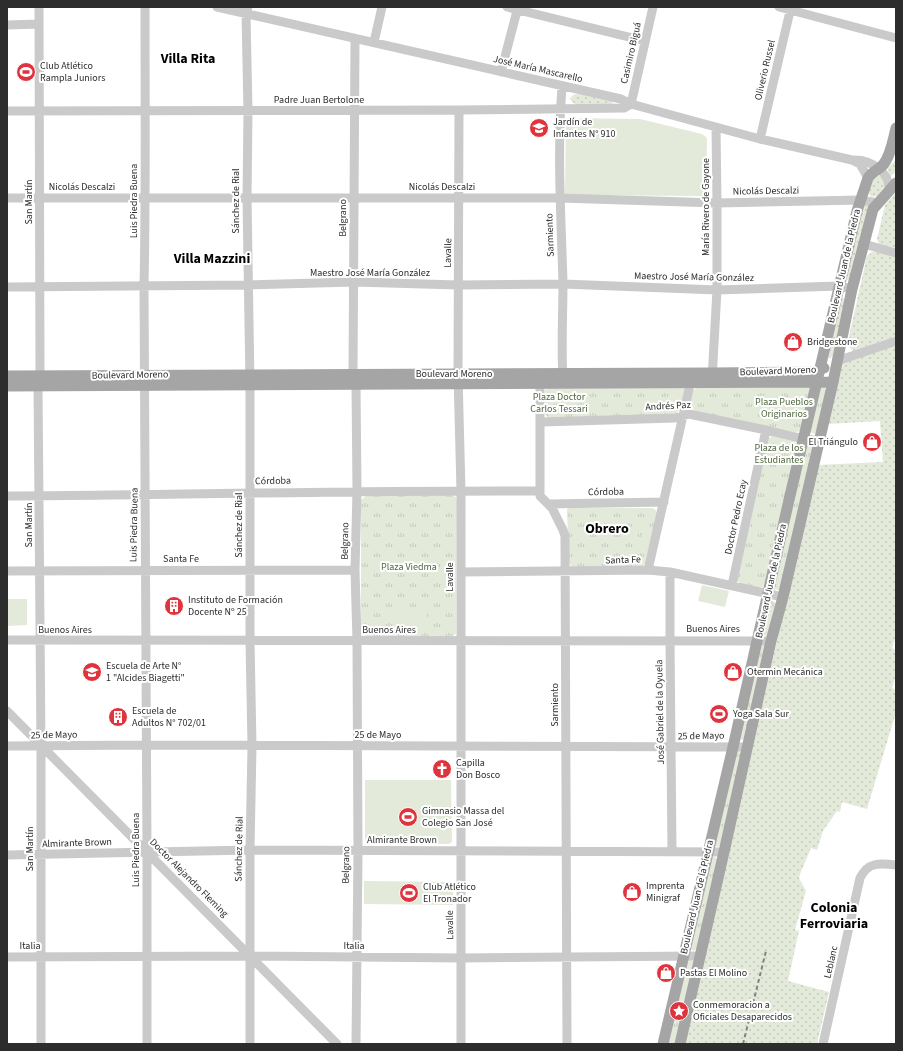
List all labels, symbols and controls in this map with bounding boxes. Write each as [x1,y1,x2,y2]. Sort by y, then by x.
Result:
street label: Casimiro Biguá [617,21,645,85]
street label: Oliverio Russel [751,38,779,102]
district label: Villa Rita [160,49,215,69]
street label: José María Mascarello [492,52,584,86]
place label: Club Atlético Rampla Juniors [40,59,105,85]
sports icon: Club Atlético Rampla Juniors [15,61,37,83]
street label: Padre Juan Bertolone [274,93,364,107]
place label: Jardín de Infantes N° 910 [553,115,615,141]
school or university icon: Jardín de Infantes N° 910 [528,117,550,139]
street label: María Rivero de Gayone [699,158,713,256]
street label: Luis Piedra Buena [127,164,141,238]
street label: Sánchez de Rial [229,168,243,234]
street label: San Martín [22,180,36,224]
street label: Nicolás Descalzi [49,180,115,194]
street label: Nicolás Descalzi [409,180,475,194]
street label: Nicolás Descalzi [733,183,799,199]
street label: Belgrano [336,199,350,237]
street label: Boulevard Juan de la Piedra [824,208,864,324]
street label: Sarmiento [542,213,558,257]
street label: Lavalle [441,238,455,268]
district label: Villa Mazzini [173,249,250,269]
street label: Maestro José María González [310,266,430,280]
street label: Maestro José María González [634,269,754,285]
shop icon: Bridgestone [782,331,804,353]
place label: Bridgestone [807,335,857,349]
street label: Boulevard Moreno [739,363,817,379]
street label: Boulevard Moreno [92,367,168,383]
street label: Boulevard Moreno [416,367,492,381]
park label: Plaza Doctor Carlos Tessari [530,390,588,416]
park label: Plaza Pueblos Originarios [755,395,813,421]
street label: Andrés Paz [645,398,691,414]
shop icon: El Triángulo [861,431,883,453]
place label: El Triángulo [808,435,858,449]
park label: Plaza de los Estudiantes [755,441,804,467]
street label: Córdoba [255,474,291,488]
street label: Doctor Pedro Ecay [721,478,751,556]
street label: Córdoba [588,485,624,499]
street label: Luis Piedra Buena [126,488,142,562]
street label: Sánchez de Rial [232,492,246,558]
street label: San Martín [22,503,36,547]
district label: Obrero [585,519,629,539]
street label: Belgrano [338,522,352,560]
street label: Boulevard Juan de la Piedra [752,523,790,639]
street label: Santa Fe [163,552,199,566]
street label: Santa Fe [605,552,641,568]
park label: Plaza Viedma [381,560,437,574]
street label: Lavalle [443,562,457,592]
place label: Instituto de Formación Docente Nº 25 [188,593,283,619]
building icon: Instituto de Formación Docente Nº 25 [163,595,185,617]
street label: Buenos Aires [686,622,740,636]
street label: Buenos Aires [38,623,92,637]
street label: Buenos Aires [362,623,416,637]
place label: Escuela de Arte N° 1 "Alcides Biagetti" [106,659,185,685]
street label: José Gabriel de la Oyuela [652,659,668,765]
school or university icon: Escuela de Arte N° 1 "Alcides Biagetti" [81,661,103,683]
shop icon: Otermin Mecánica [722,661,744,683]
place label: Otermin Mecánica [747,665,823,679]
street label: Sarmiento [548,683,562,727]
sports icon: Yoga Sala Sur [708,703,730,725]
place label: Escuela de Adultos N° 702/01 [132,704,206,730]
building icon: Escuela de Adultos N° 702/01 [107,706,129,728]
place label: Yoga Sala Sur [732,707,789,721]
street label: 25 de Mayo [30,728,78,742]
street label: 25 de Mayo [355,728,401,742]
street label: 25 de Mayo [677,729,725,743]
place label: Capilla Don Bosco [456,756,500,782]
church icon: Capilla Don Bosco [431,758,453,780]
place label: Gimnasio Massa del Colegio San José [422,804,505,830]
sports icon: Gimnasio Massa del Colegio San José [397,806,419,828]
street label: Luis Piedra Buena [129,813,143,887]
street label: Sánchez de Rial [231,816,247,882]
street label: San Martín [23,827,37,871]
street label: Almirante Brown [367,833,437,847]
street label: Almirante Brown [42,835,112,851]
street label: Doctor Alejandro Fleming [147,836,231,920]
street label: Boulevard Juan de la Piedra [677,839,717,955]
street label: Belgrano [339,846,353,884]
place label: Imprenta Minigraf [646,879,684,905]
place label: Club Atlético El Tronador [423,880,476,906]
shop icon: Imprenta Minigraf [621,881,643,903]
sports icon: Club Atlético El Tronador [398,882,420,904]
district label: Colonia Ferroviaria [800,898,868,934]
street label: Lavalle [443,910,457,940]
street label: Italia [20,939,40,953]
street label: Italia [344,939,364,953]
street label: Leblanc [820,944,842,980]
shop icon: Pastas El Molino [655,962,677,984]
place label: Pastas El Molino [680,966,747,980]
place label: Conmemoracion a Oficiales Desaparecidos [693,998,792,1024]
place icon: Conmemoracion a Oficiales Desaparecidos [668,1000,690,1022]

